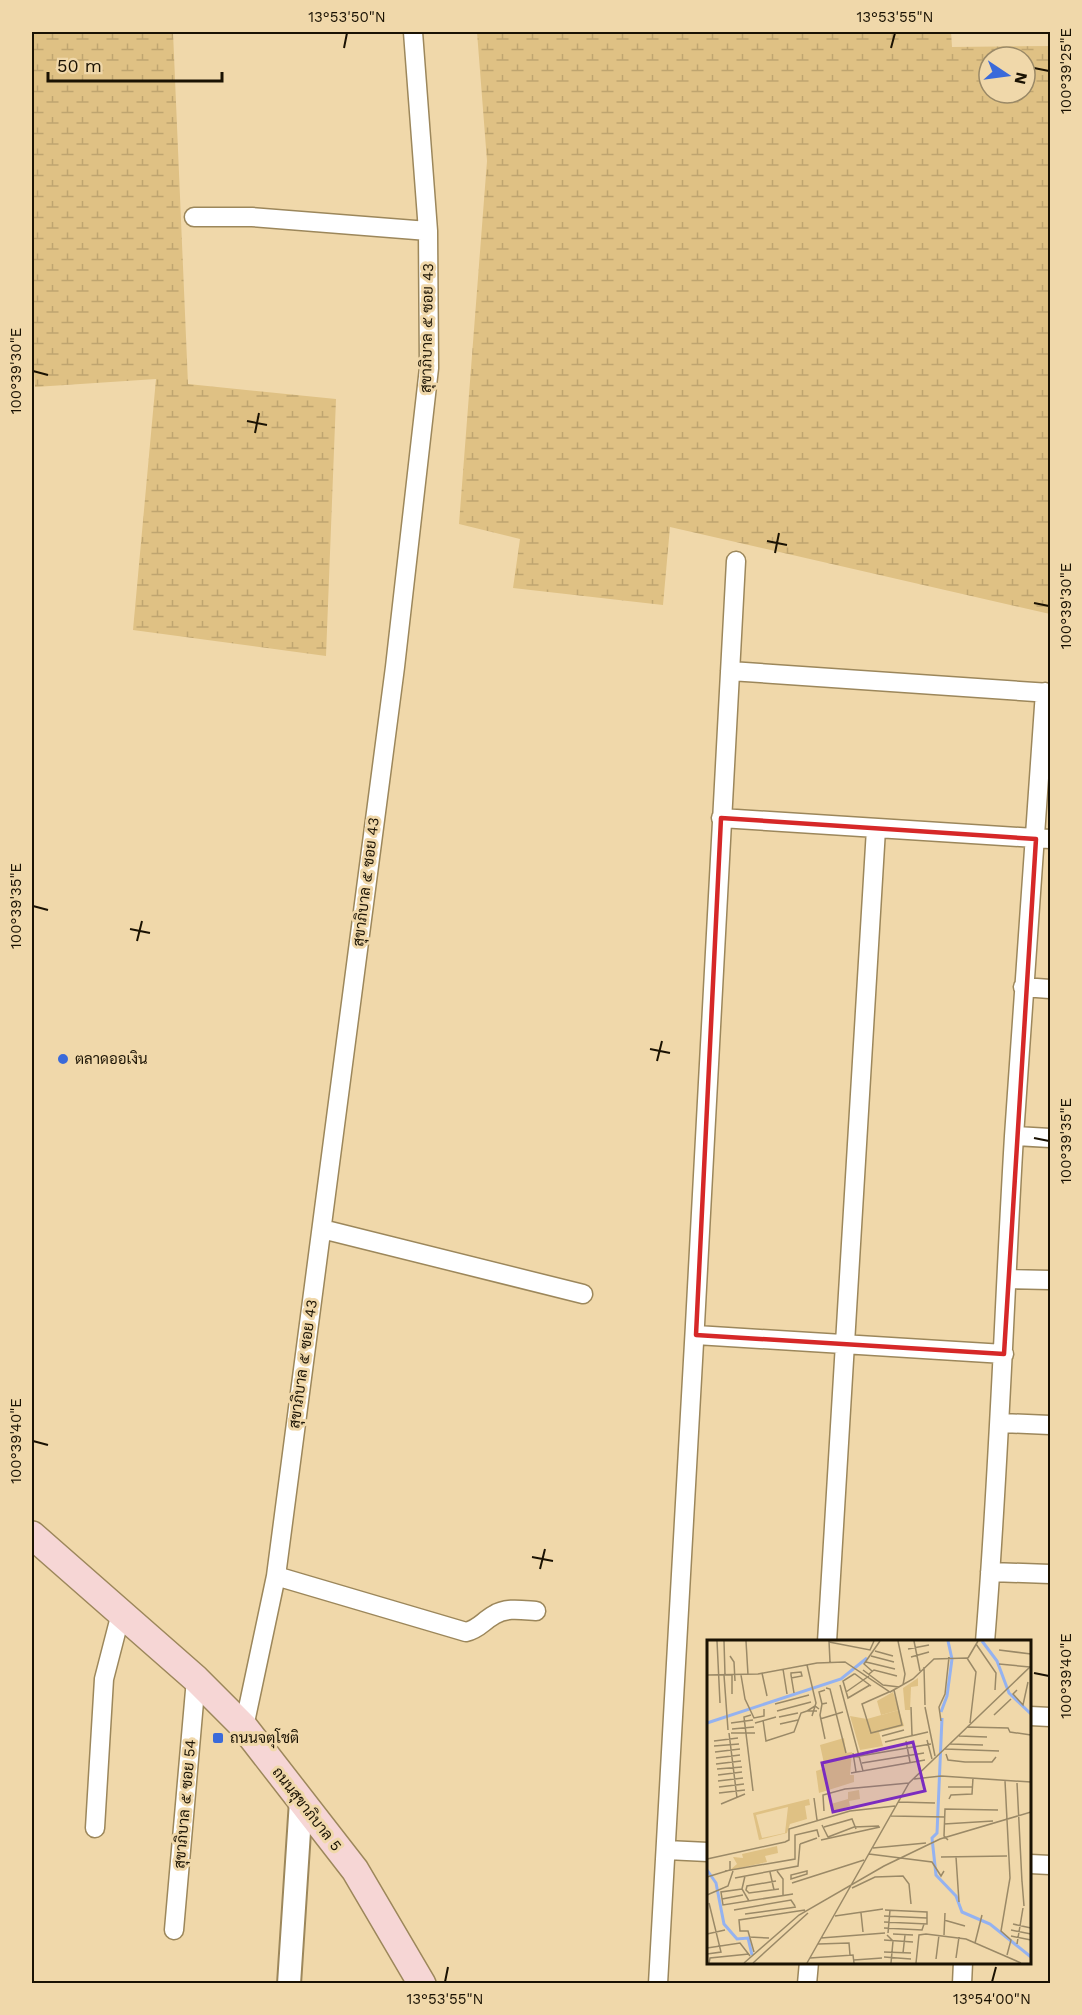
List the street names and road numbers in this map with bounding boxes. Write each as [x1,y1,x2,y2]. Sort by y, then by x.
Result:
street label: สุขาภิบาล ๕ ซอย 43 [417,263,439,393]
street label: สุขาภิบาล ๕ ซอย 43 [349,816,385,948]
street label: สุขาภิบาล ๕ ซอย 43 [285,1298,323,1430]
street label: สุขาภิบาล ๕ ซอย 54 [170,1739,202,1870]
street label: ถนนสุขาภิบาล 5 [267,1763,345,1856]

